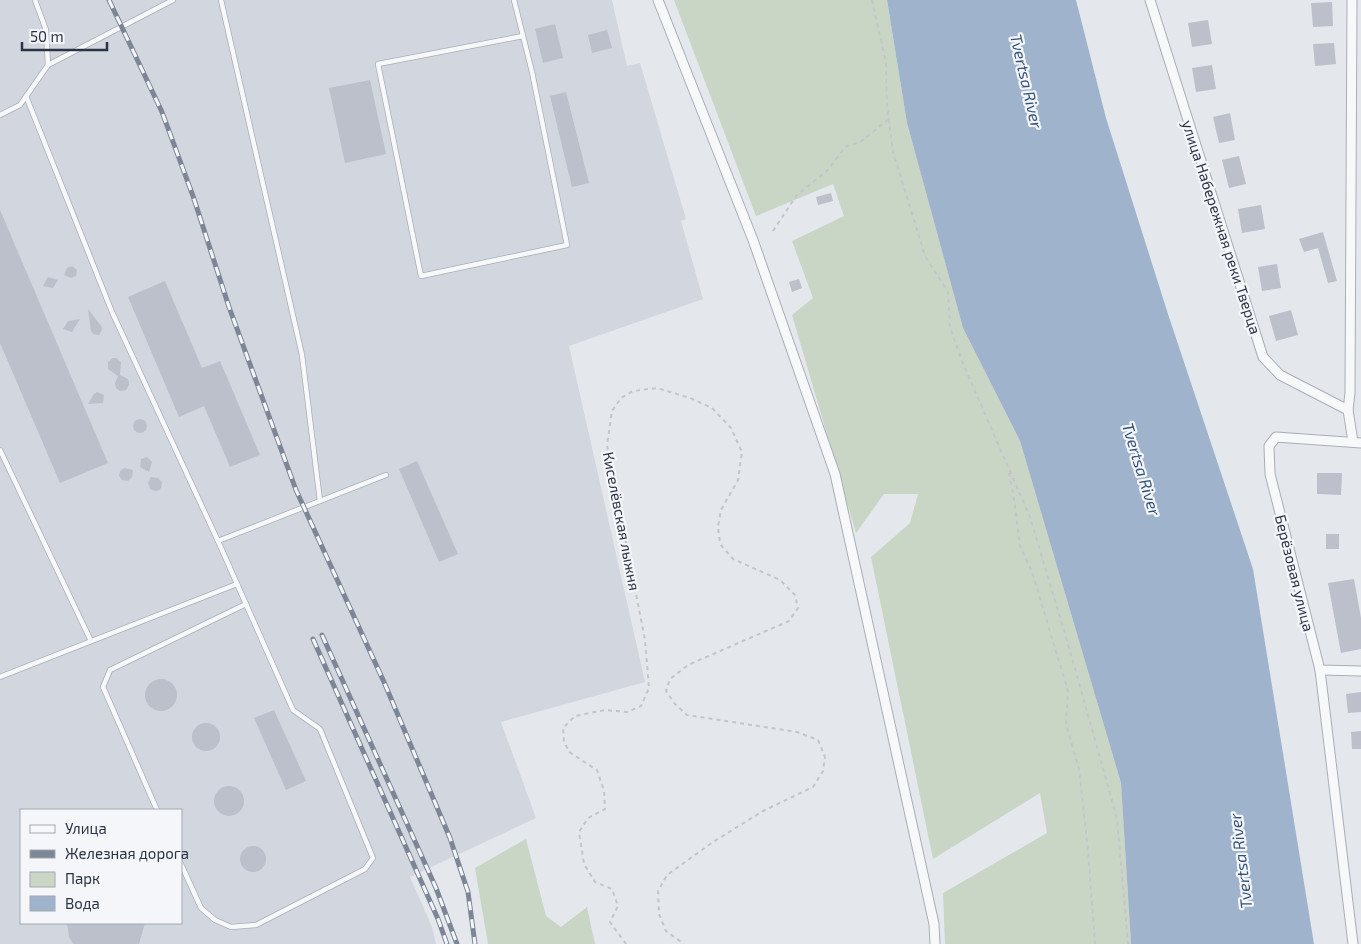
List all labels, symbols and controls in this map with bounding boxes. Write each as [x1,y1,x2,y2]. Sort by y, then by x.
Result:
scale bar [22,20,108,52]
text: 50 m [30,27,64,45]
water label: Tvertsa River [1007,32,1047,130]
street label: улица Набережная реки Тверца [1178,118,1265,337]
water label: Tvertsa River [1119,420,1165,518]
street label: Киселёвская лыжня [600,450,644,592]
street label: Берёзовая улица [1271,513,1318,634]
legend [20,809,182,924]
water label: Tvertsa River [1225,812,1255,910]
text: Улица [65,819,107,837]
text: Железная дорога [65,844,189,862]
text: Парк [65,869,100,887]
text: Вода [65,894,100,912]

